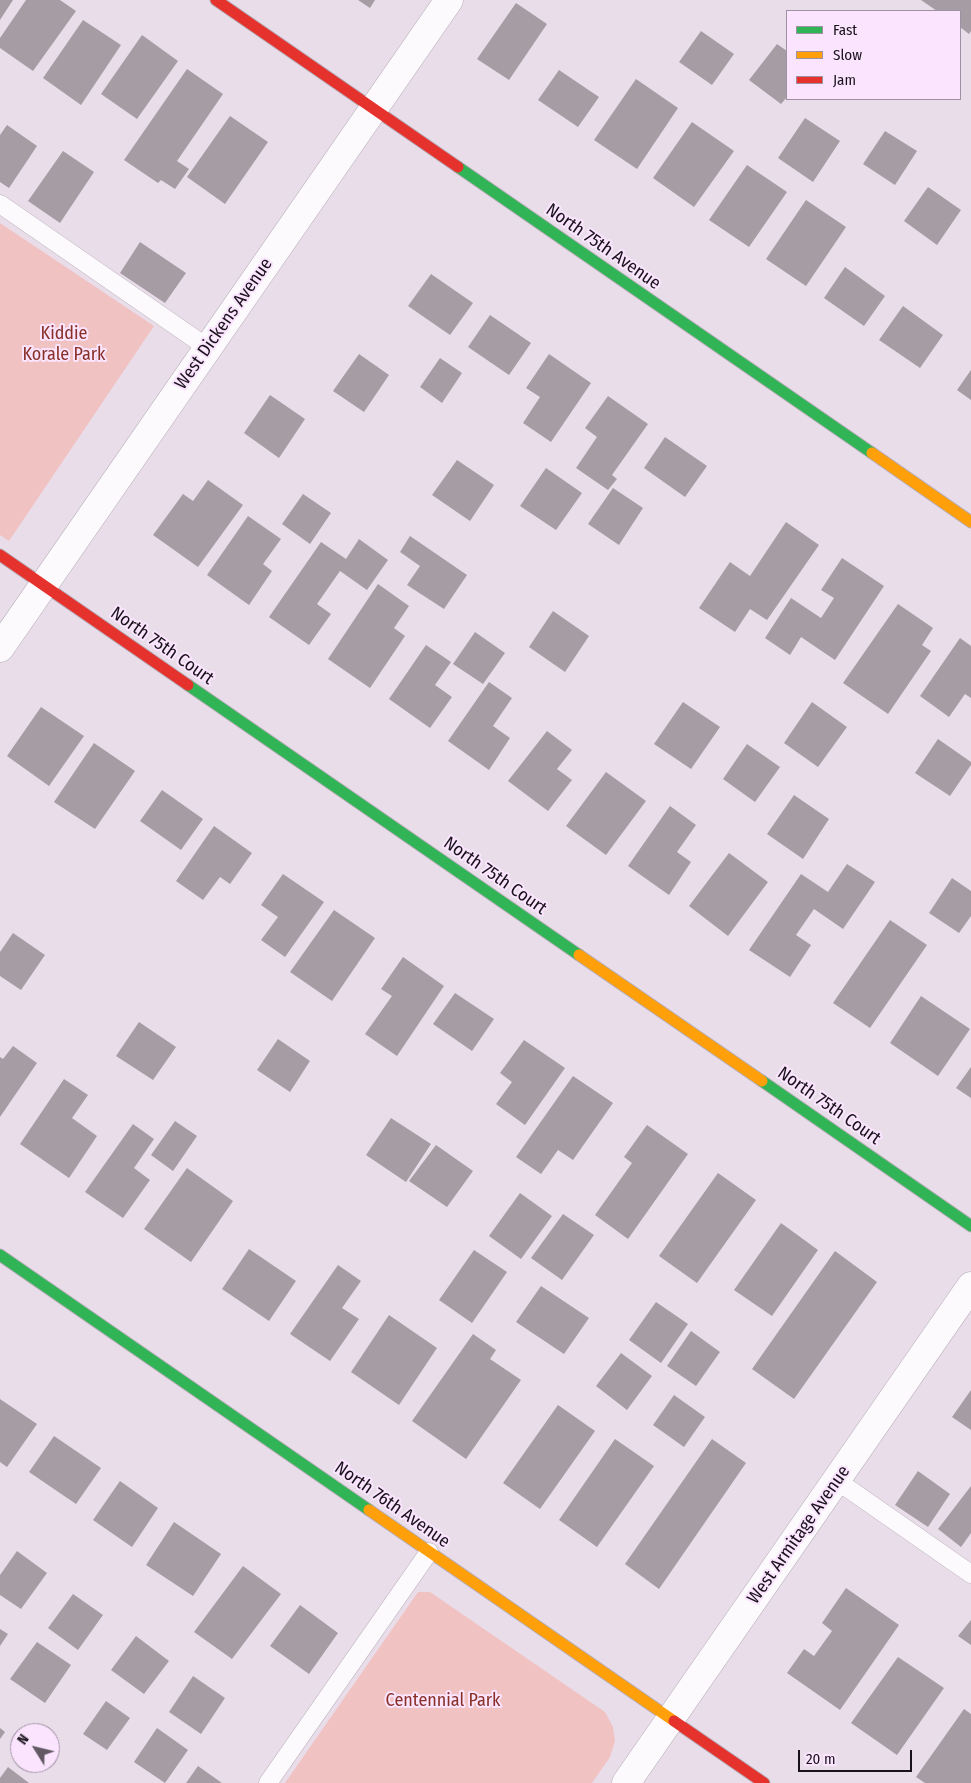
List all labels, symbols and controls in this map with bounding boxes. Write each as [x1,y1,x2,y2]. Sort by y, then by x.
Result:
legend [786,10,961,100]
text: Fast [833,21,857,39]
text: Slow [833,46,862,64]
text: Jam [833,71,856,89]
street label: North 75th Avenue [541,199,665,295]
street label: West Dickens Avenue [171,254,277,394]
park label: Kiddie Korale Park [23,323,105,366]
street label: North 75th Court [106,602,218,690]
street label: North 75th Court [439,832,551,920]
street label: North 75th Court [773,1062,885,1150]
street label: North 76th Avenue [330,1457,454,1553]
street label: West Armitage Avenue [743,1462,855,1608]
park label: Centennial Park [386,1690,500,1712]
north arrow [10,1723,60,1773]
text: N [14,1731,33,1748]
scale bar [801,1740,915,1772]
text: 20 m [806,1750,836,1768]

